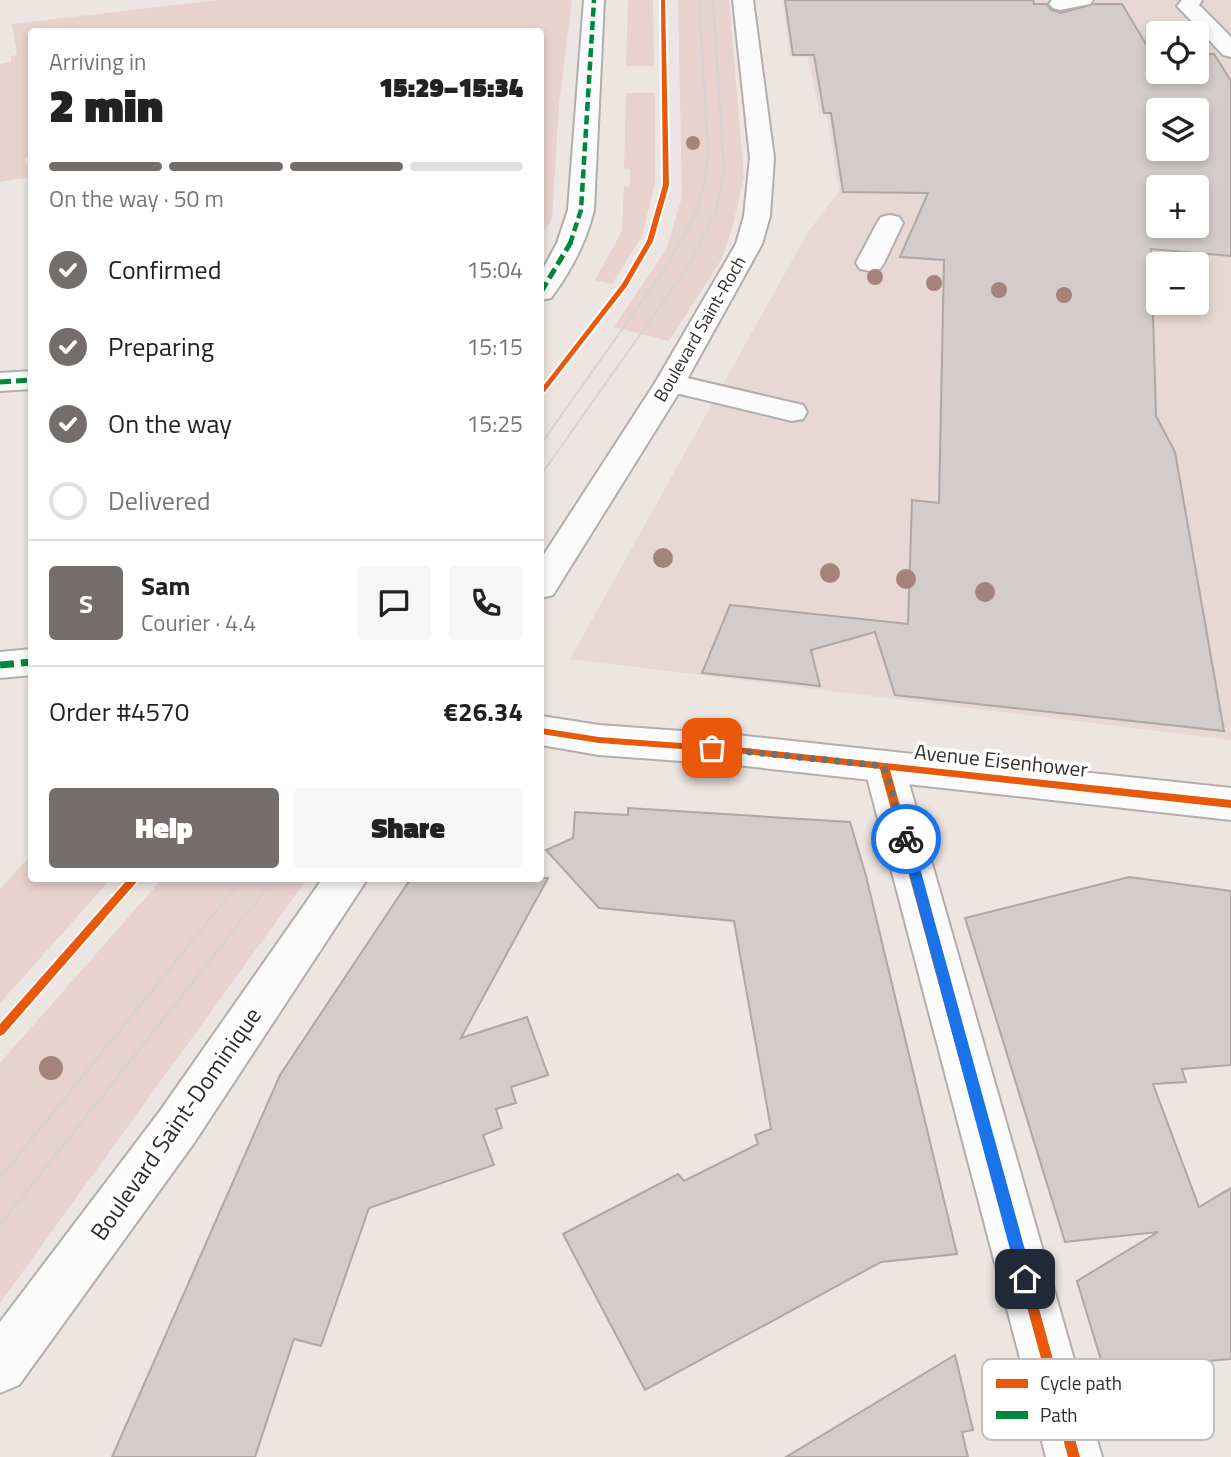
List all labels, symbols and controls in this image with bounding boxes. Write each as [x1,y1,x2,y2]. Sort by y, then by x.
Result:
map controls [1146,21,1209,315]
button: locate [1146,21,1209,84]
text: Arriving in [49,44,146,79]
text: 15:29–15:34 [379,68,523,107]
text: 2 min [49,70,163,140]
button: layers [1146,98,1209,161]
button: + [1146,175,1209,238]
text: On the way · 50 m [49,181,224,216]
text: Confirmed [108,250,222,289]
icon: check [49,251,87,289]
street label: Boulevard Saint-Roch [647,251,752,407]
text: 15:04 [466,252,523,287]
button: − [1146,252,1209,315]
text: Preparing [108,327,214,366]
icon: check [49,328,87,366]
text: 15:15 [466,329,523,364]
text: On the way [108,404,232,443]
icon: check [49,405,87,443]
text: 15:25 [466,406,523,441]
text: Delivered [108,481,211,520]
text: Sam [141,566,190,605]
button: chat [357,566,431,640]
button: phone [449,566,523,640]
text: S [79,584,93,623]
text: Courier · 4.4 [141,605,256,640]
text: Order #4570 [49,692,189,731]
text: €26.34 [444,692,523,731]
pin [682,718,742,778]
icon: bag [693,729,731,767]
street label: Avenue Eisenhower [913,735,1089,785]
button: Help [49,788,279,868]
button: Share [293,788,523,868]
courier [871,804,941,874]
icon: bike [887,820,925,858]
street label: Boulevard Saint-Dominique [81,999,270,1247]
pin [995,1249,1055,1309]
icon: home [1006,1260,1044,1298]
legend [982,1359,1214,1440]
text: Cycle path [1040,1368,1122,1397]
text: Path [1040,1400,1078,1429]

